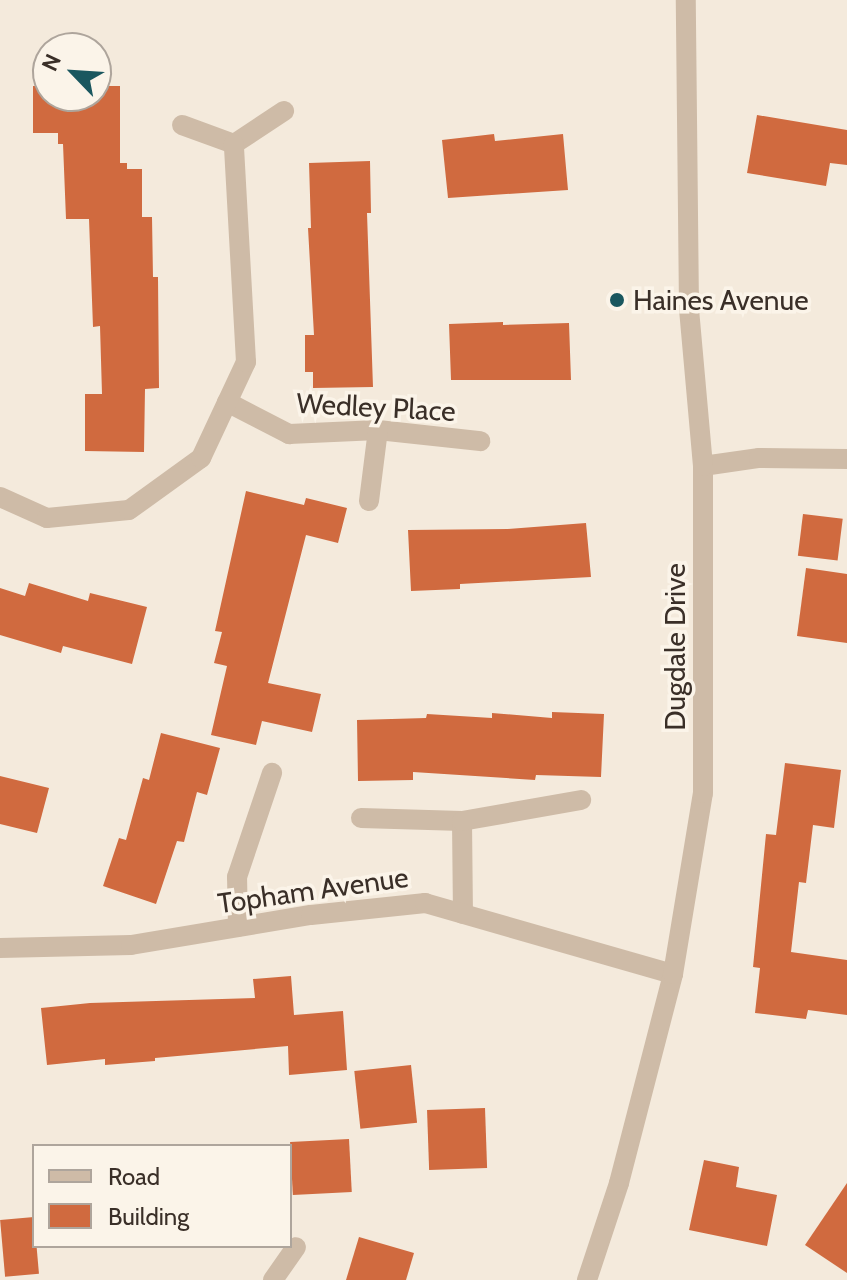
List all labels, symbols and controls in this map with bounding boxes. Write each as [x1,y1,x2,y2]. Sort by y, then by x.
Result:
north arrow [32,32,112,112]
text: N [36,50,67,75]
place label: Haines Avenue [633,283,809,317]
marker: Haines Avenue [608,291,626,309]
street label: Wedley Place [296,386,456,428]
street label: Dugdale Drive [658,563,692,731]
street label: Topham Avenue [216,860,410,920]
legend [32,1144,292,1248]
text: Road [108,1162,160,1191]
text: Building [108,1202,189,1231]

